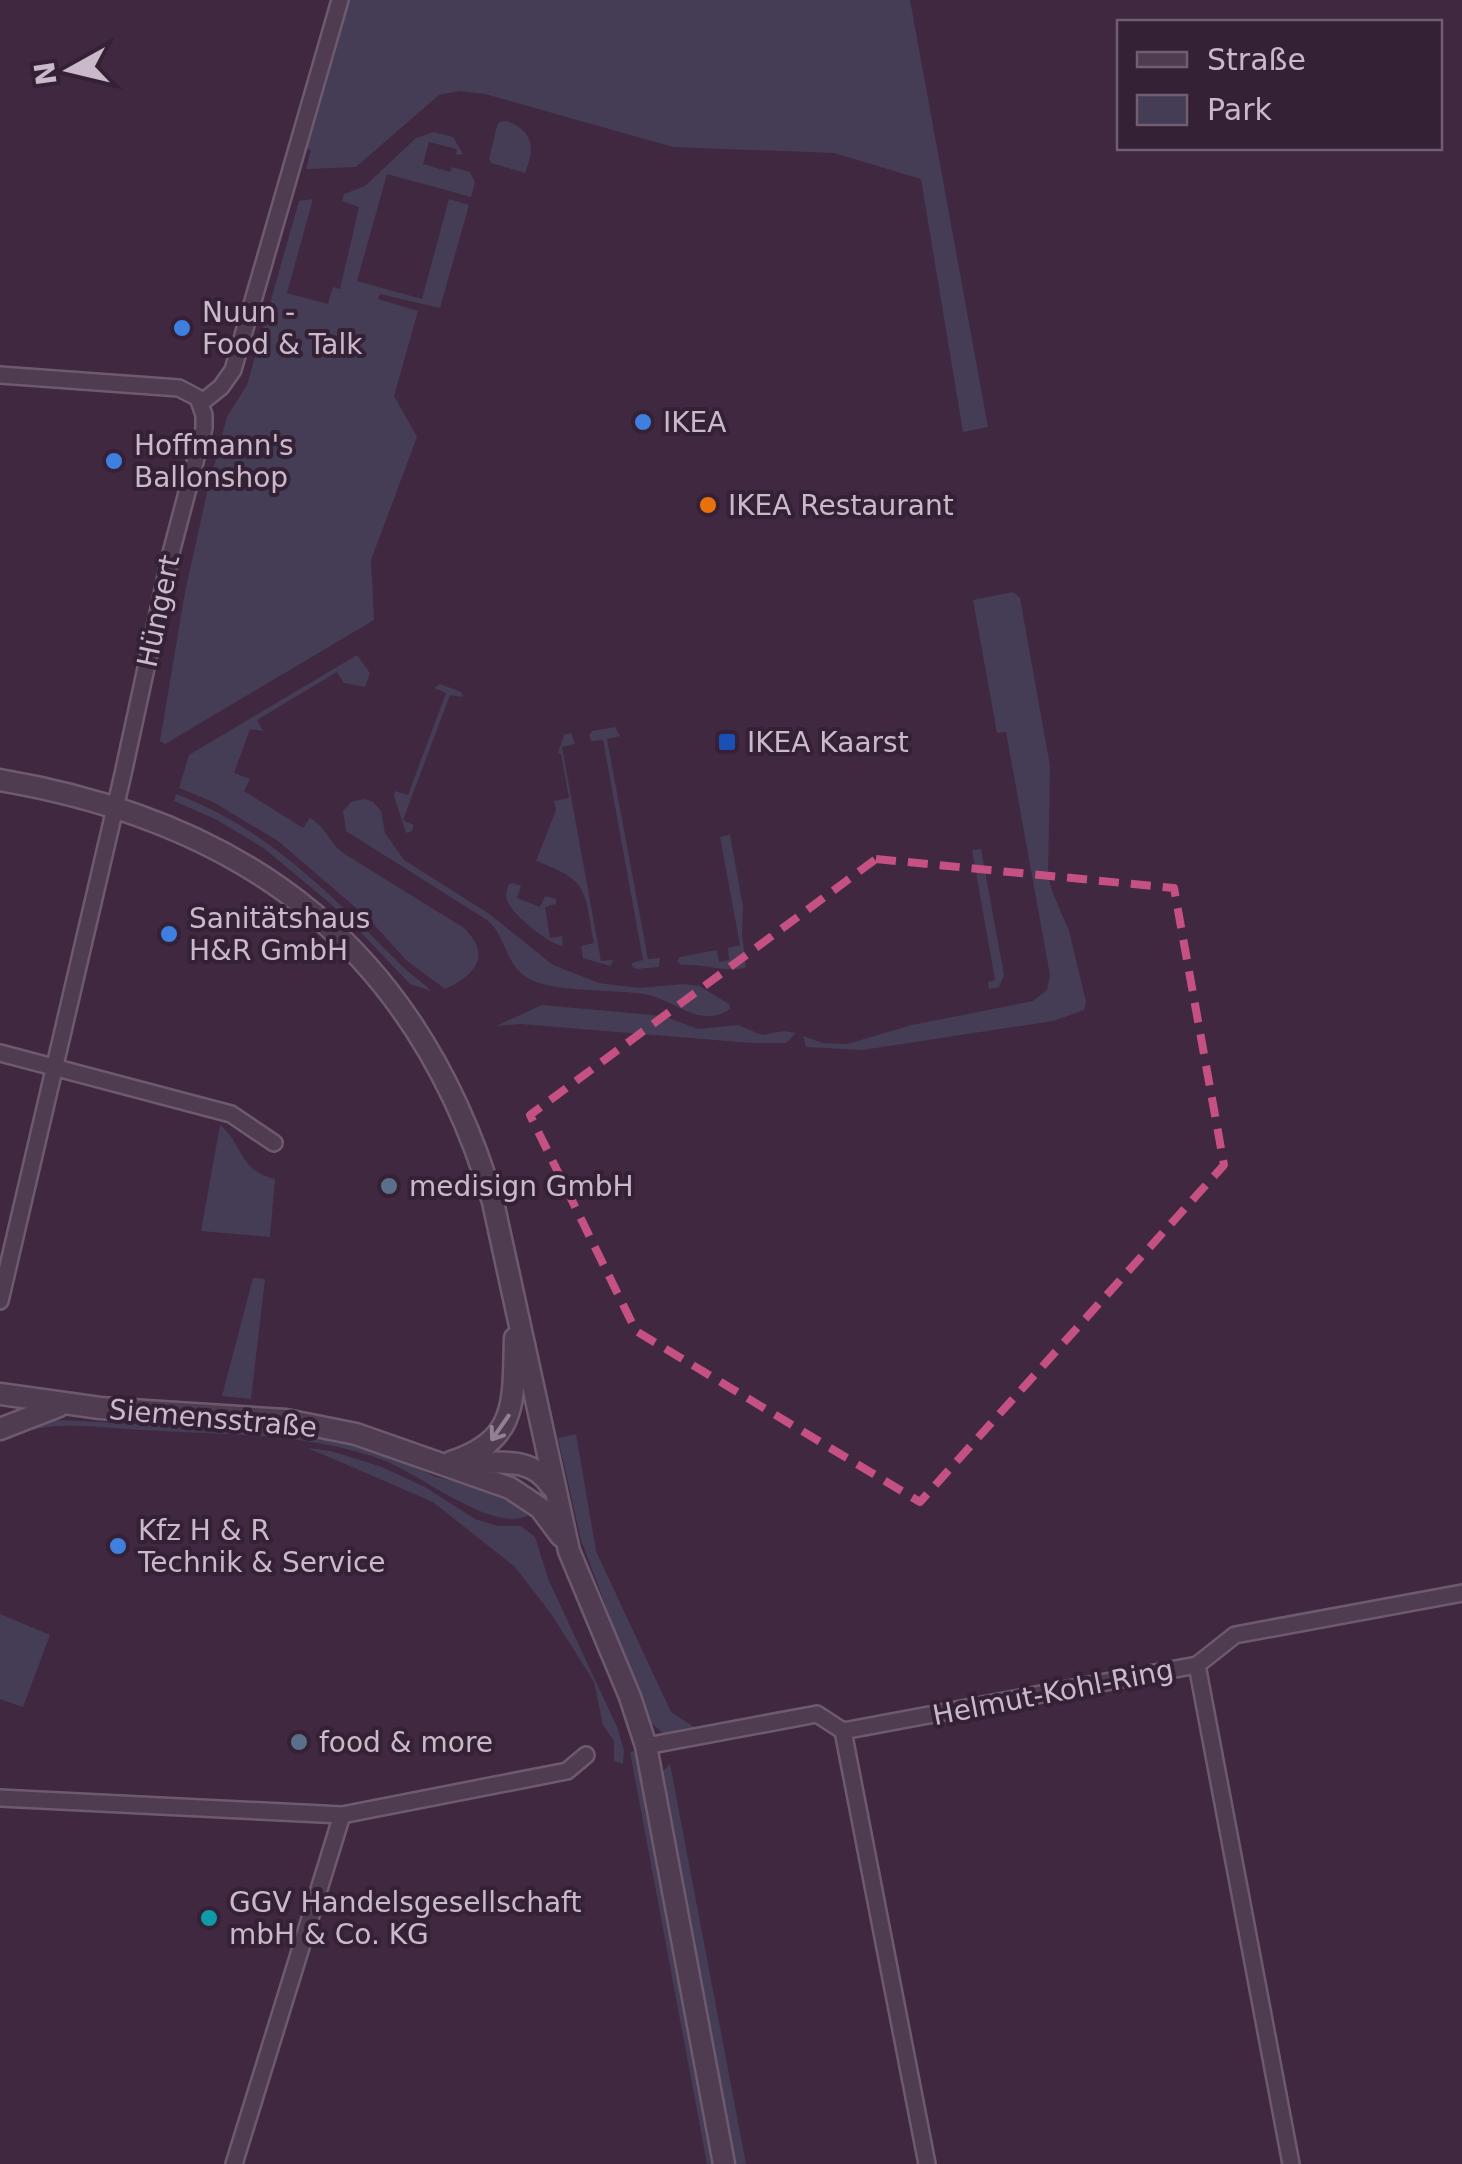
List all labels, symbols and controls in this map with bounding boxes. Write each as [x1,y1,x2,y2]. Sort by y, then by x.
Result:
north arrow [20,20,120,120]
legend [1117,20,1442,150]
text: Straße [1207,42,1306,77]
text: N [28,60,64,87]
text: Park [1207,92,1272,127]
place label: Nuun - Food & Talk [202,296,363,361]
marker: Nuun - Food & Talk [171,317,193,339]
place label: IKEA [663,406,726,439]
marker: IKEA [632,411,654,433]
place label: Hoffmann's Ballonshop [134,429,294,494]
marker: Hoffmann's Ballonshop [103,450,125,472]
place label: IKEA Restaurant [728,489,954,522]
marker: IKEA Restaurant [697,494,719,516]
street label: Hüngert [130,552,186,670]
place label: IKEA Kaarst [747,726,909,759]
marker: IKEA Kaarst [716,731,738,753]
place label: Sanitätshaus H&R GmbH [189,902,370,967]
marker: Sanitätshaus H&R GmbH [158,923,180,945]
place label: medisign GmbH [409,1170,634,1203]
marker: medisign GmbH [378,1175,400,1197]
street label: Siemensstraße [108,1393,318,1444]
one-way arrow [489,1414,510,1442]
place label: Kfz H & R Technik & Service [137,1514,386,1579]
marker: Kfz H & R Technik & Service [107,1535,129,1557]
street label: Helmut-Kohl-Ring [930,1653,1176,1732]
place label: food & more [319,1726,493,1759]
marker: food & more [288,1731,310,1753]
place label: GGV Handelsgesellschaft mbH & Co. KG [229,1886,581,1951]
marker: GGV Handelsgesellschaft mbH & Co. KG [198,1907,220,1929]

